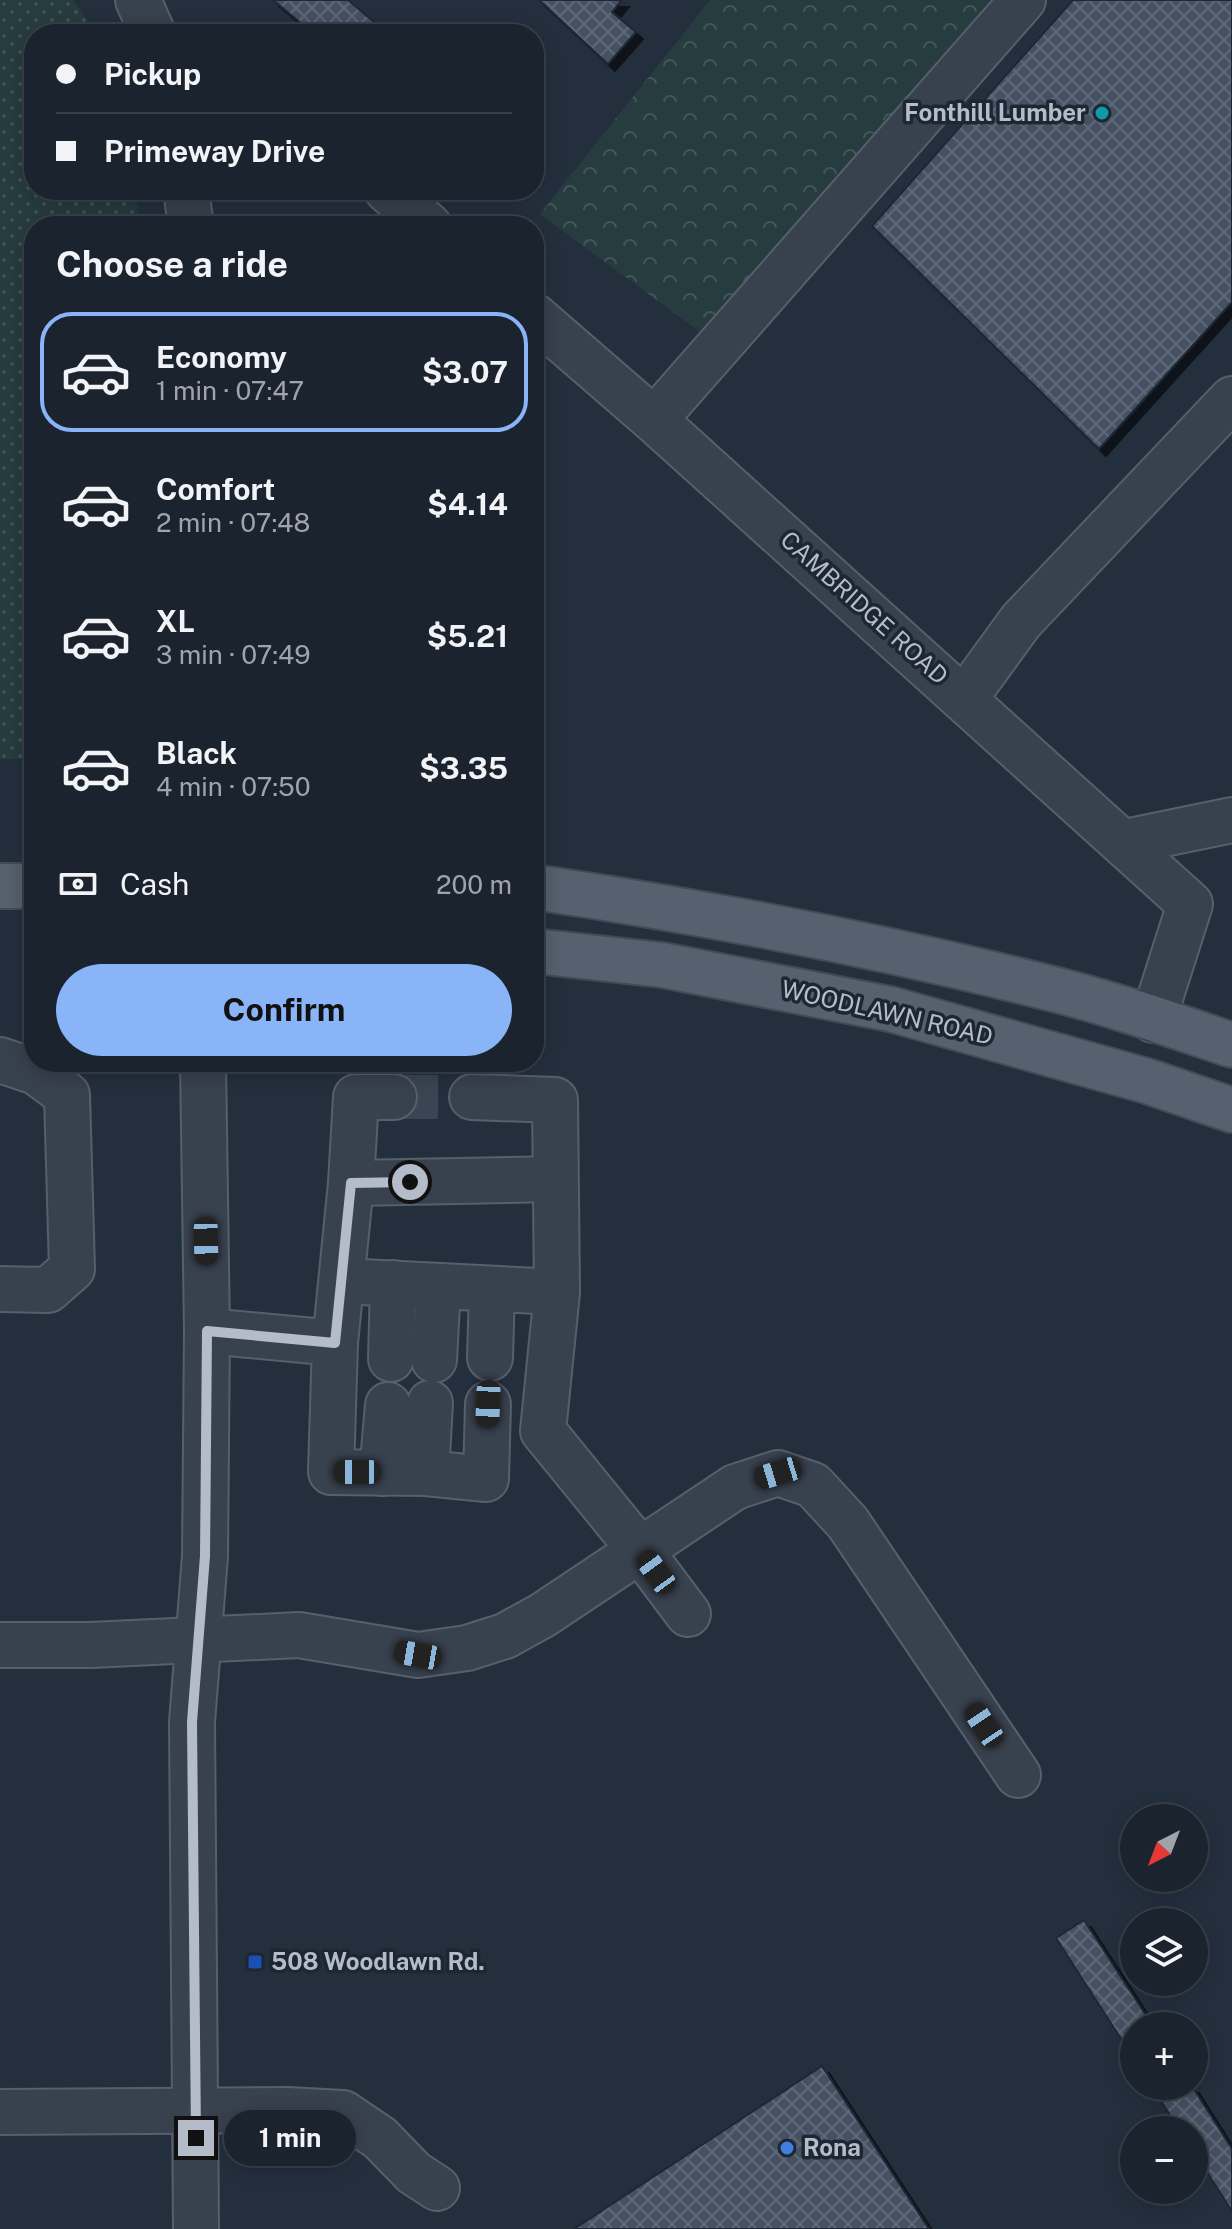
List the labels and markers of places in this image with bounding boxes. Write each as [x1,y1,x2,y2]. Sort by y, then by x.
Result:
place label: Fonthill Lumber [904,98,1086,126]
marker: Fonthill Lumber [1093,104,1111,122]
place label: 508 Woodlawn Rd. [271,1947,485,1975]
marker: 508 Woodlawn Rd. [246,1953,264,1971]
place label: Rona [803,2133,861,2161]
marker: Rona [778,2139,796,2157]

